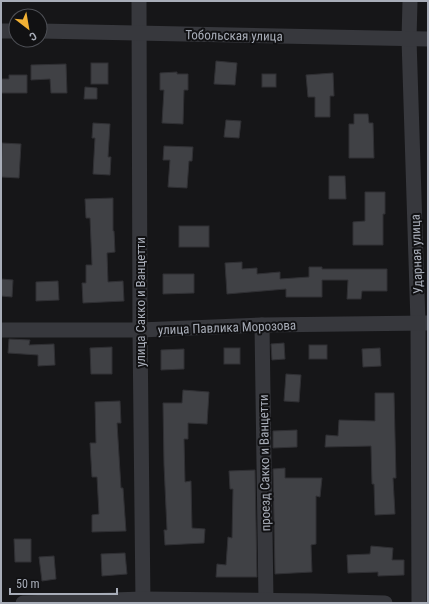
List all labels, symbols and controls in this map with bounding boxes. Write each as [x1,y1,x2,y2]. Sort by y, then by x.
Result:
north arrow [8,8,48,48]
street label: Тобольская улица [185,27,283,44]
text: С [27,29,39,43]
street label: Ударная улица [408,214,425,294]
street label: улица Сакко и Ванцетти [133,237,148,367]
street label: улица Павлика Морозова [158,318,296,337]
street label: проезд Сакко и Ванцетти [256,394,273,532]
scale bar [10,570,117,596]
text: 50 m [16,577,40,591]

